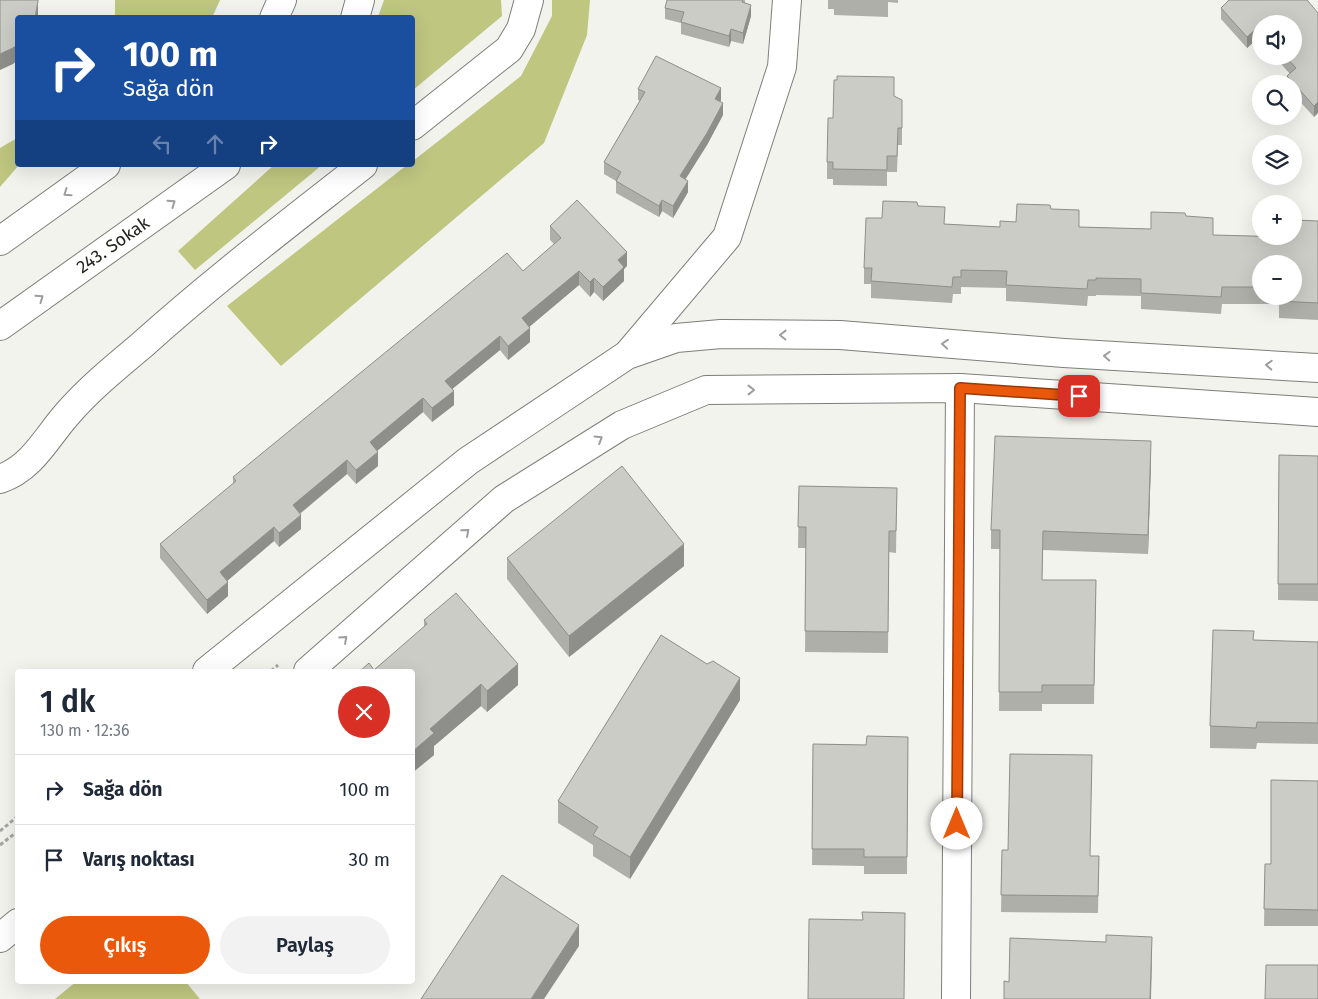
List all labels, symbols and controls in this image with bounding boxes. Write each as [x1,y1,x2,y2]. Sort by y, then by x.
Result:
map controls [1252,15,1302,305]
button: sound [1252,15,1302,65]
text: 100 m [123,33,218,75]
icon: right [40,35,105,100]
text: Sağa dön [123,75,214,102]
button: search [1252,75,1302,125]
icon: left [148,130,176,158]
icon: ahead [201,130,229,158]
icon: right [254,130,282,158]
button: layers [1252,135,1302,185]
one-way arrow [63,187,72,196]
button: + [1252,195,1302,245]
one-way arrow [166,200,176,209]
street label: 243. Sokak [72,211,154,278]
button: − [1252,255,1302,305]
one-way arrow [34,295,43,303]
one-way arrow [779,330,786,340]
one-way arrow [941,338,949,349]
one-way arrow [1103,350,1111,361]
one-way arrow [1265,360,1273,371]
pin [1058,375,1100,417]
icon: arrive [1065,382,1093,410]
one-way arrow [748,385,755,395]
one-way arrow [594,436,603,445]
one-way arrow [461,528,470,537]
one-way arrow [339,636,348,645]
text: 1 dk [40,684,95,720]
button: close [338,686,390,738]
text: 130 m · 12:36 [40,721,129,740]
icon: right [40,776,68,804]
text: Sağa dön [83,778,163,801]
text: 100 m [339,778,390,801]
position arrow [930,797,982,849]
icon: arrive [40,846,68,874]
text: Varış noktası [83,848,195,871]
text: 30 m [349,848,390,871]
button: Çıkış [40,916,210,974]
button: Paylaş [220,916,390,974]

